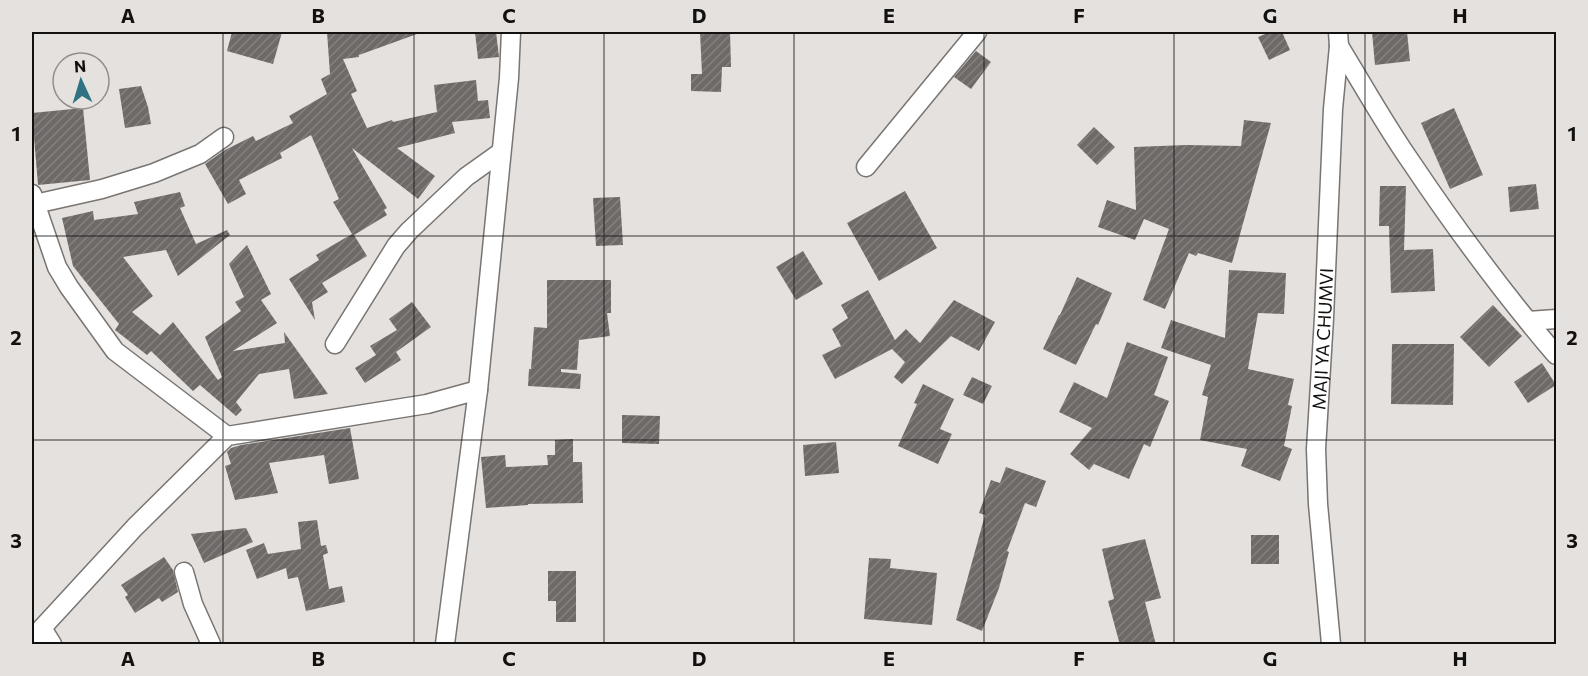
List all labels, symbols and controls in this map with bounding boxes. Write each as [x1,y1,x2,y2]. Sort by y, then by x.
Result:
text: A [121,3,135,27]
text: B [311,3,325,27]
text: C [502,3,516,27]
text: D [692,3,706,27]
text: E [883,3,895,27]
text: F [1073,3,1085,27]
text: G [1263,3,1277,27]
text: H [1453,3,1468,27]
north arrow [51,51,111,111]
text: N [73,56,87,75]
text: 1 [11,121,21,145]
text: 1 [1567,121,1577,145]
street label: MAJI YA CHUMVI [1307,267,1337,410]
text: 2 [10,325,22,349]
text: 2 [1566,325,1578,349]
text: 3 [10,528,22,552]
text: 3 [1566,528,1578,552]
text: A [121,646,135,670]
text: B [311,646,325,670]
text: C [502,646,516,670]
text: D [692,646,706,670]
text: E [883,646,895,670]
text: F [1073,646,1085,670]
text: G [1263,646,1277,670]
text: H [1453,646,1468,670]

